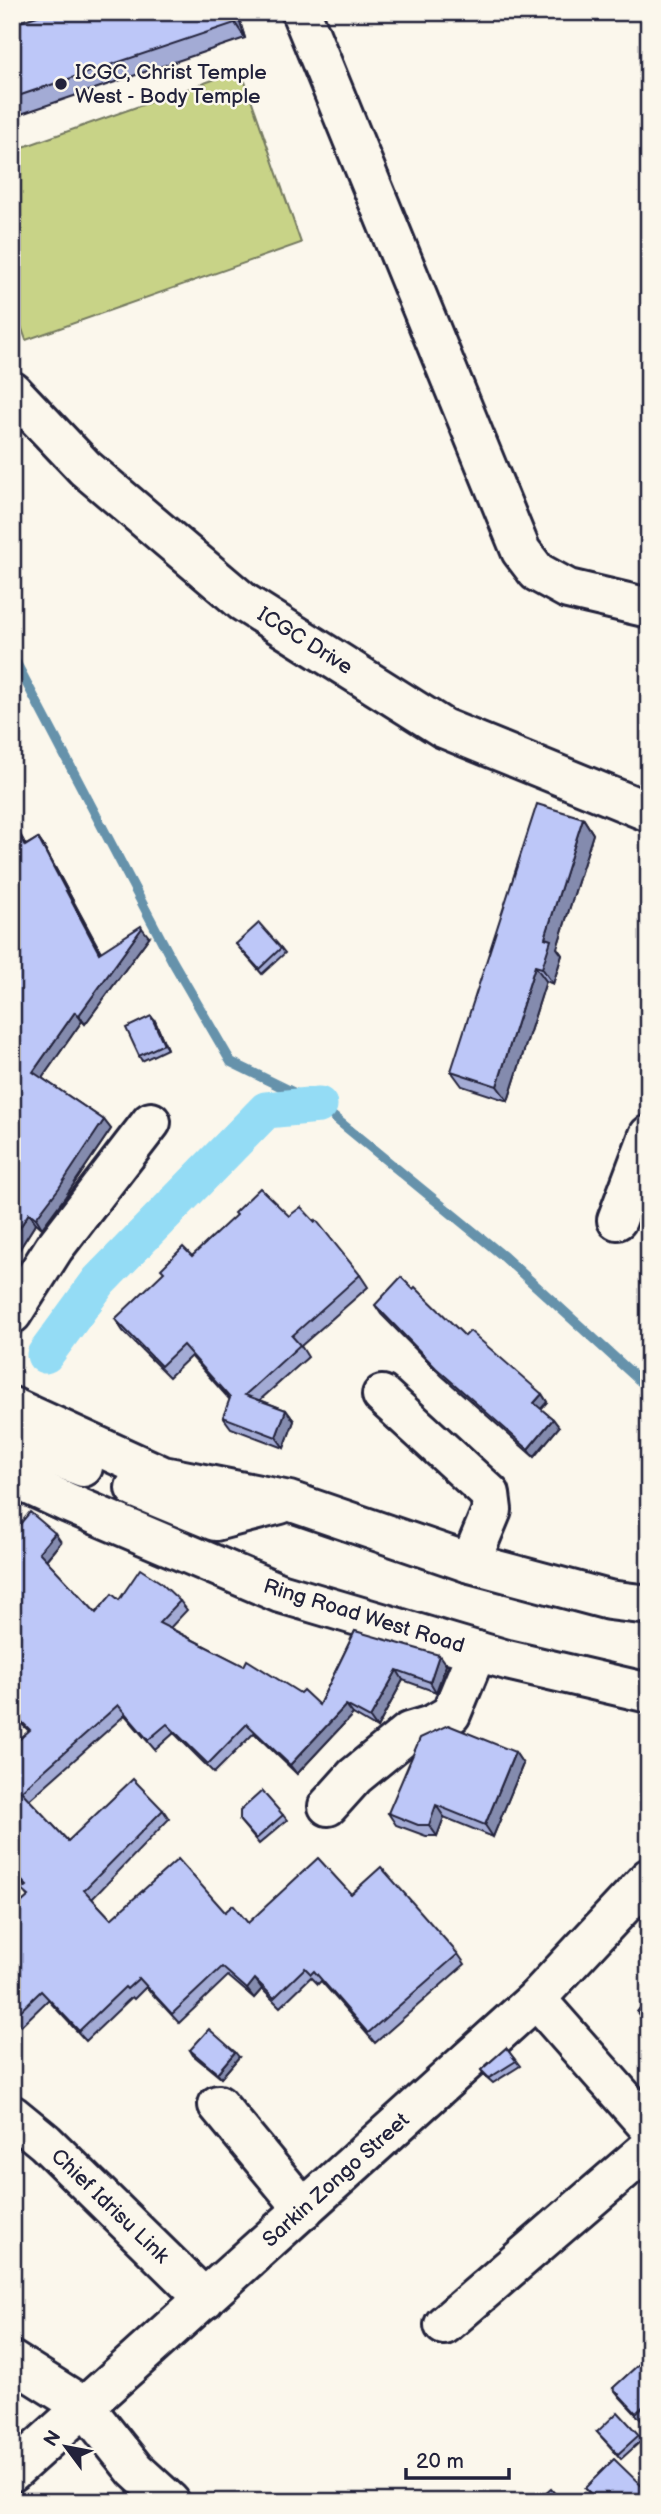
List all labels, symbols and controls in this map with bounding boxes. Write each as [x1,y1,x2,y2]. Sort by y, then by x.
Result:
place label: ICGC, Christ Temple West - Body Temple [75,60,267,109]
marker: ICGC, Christ Temple West - Body Temple [53,76,69,92]
street label: ICGC Drive [253,602,357,680]
street label: Ring Road West Road [261,1574,467,1658]
street label: Sarkin Zongo Street [258,2107,415,2252]
street label: Chief Idrisu Link [46,2144,175,2269]
north arrow [32,2412,102,2482]
text: N [39,2427,66,2451]
scale bar [406,2437,509,2481]
text: 20 m [416,2449,464,2474]

